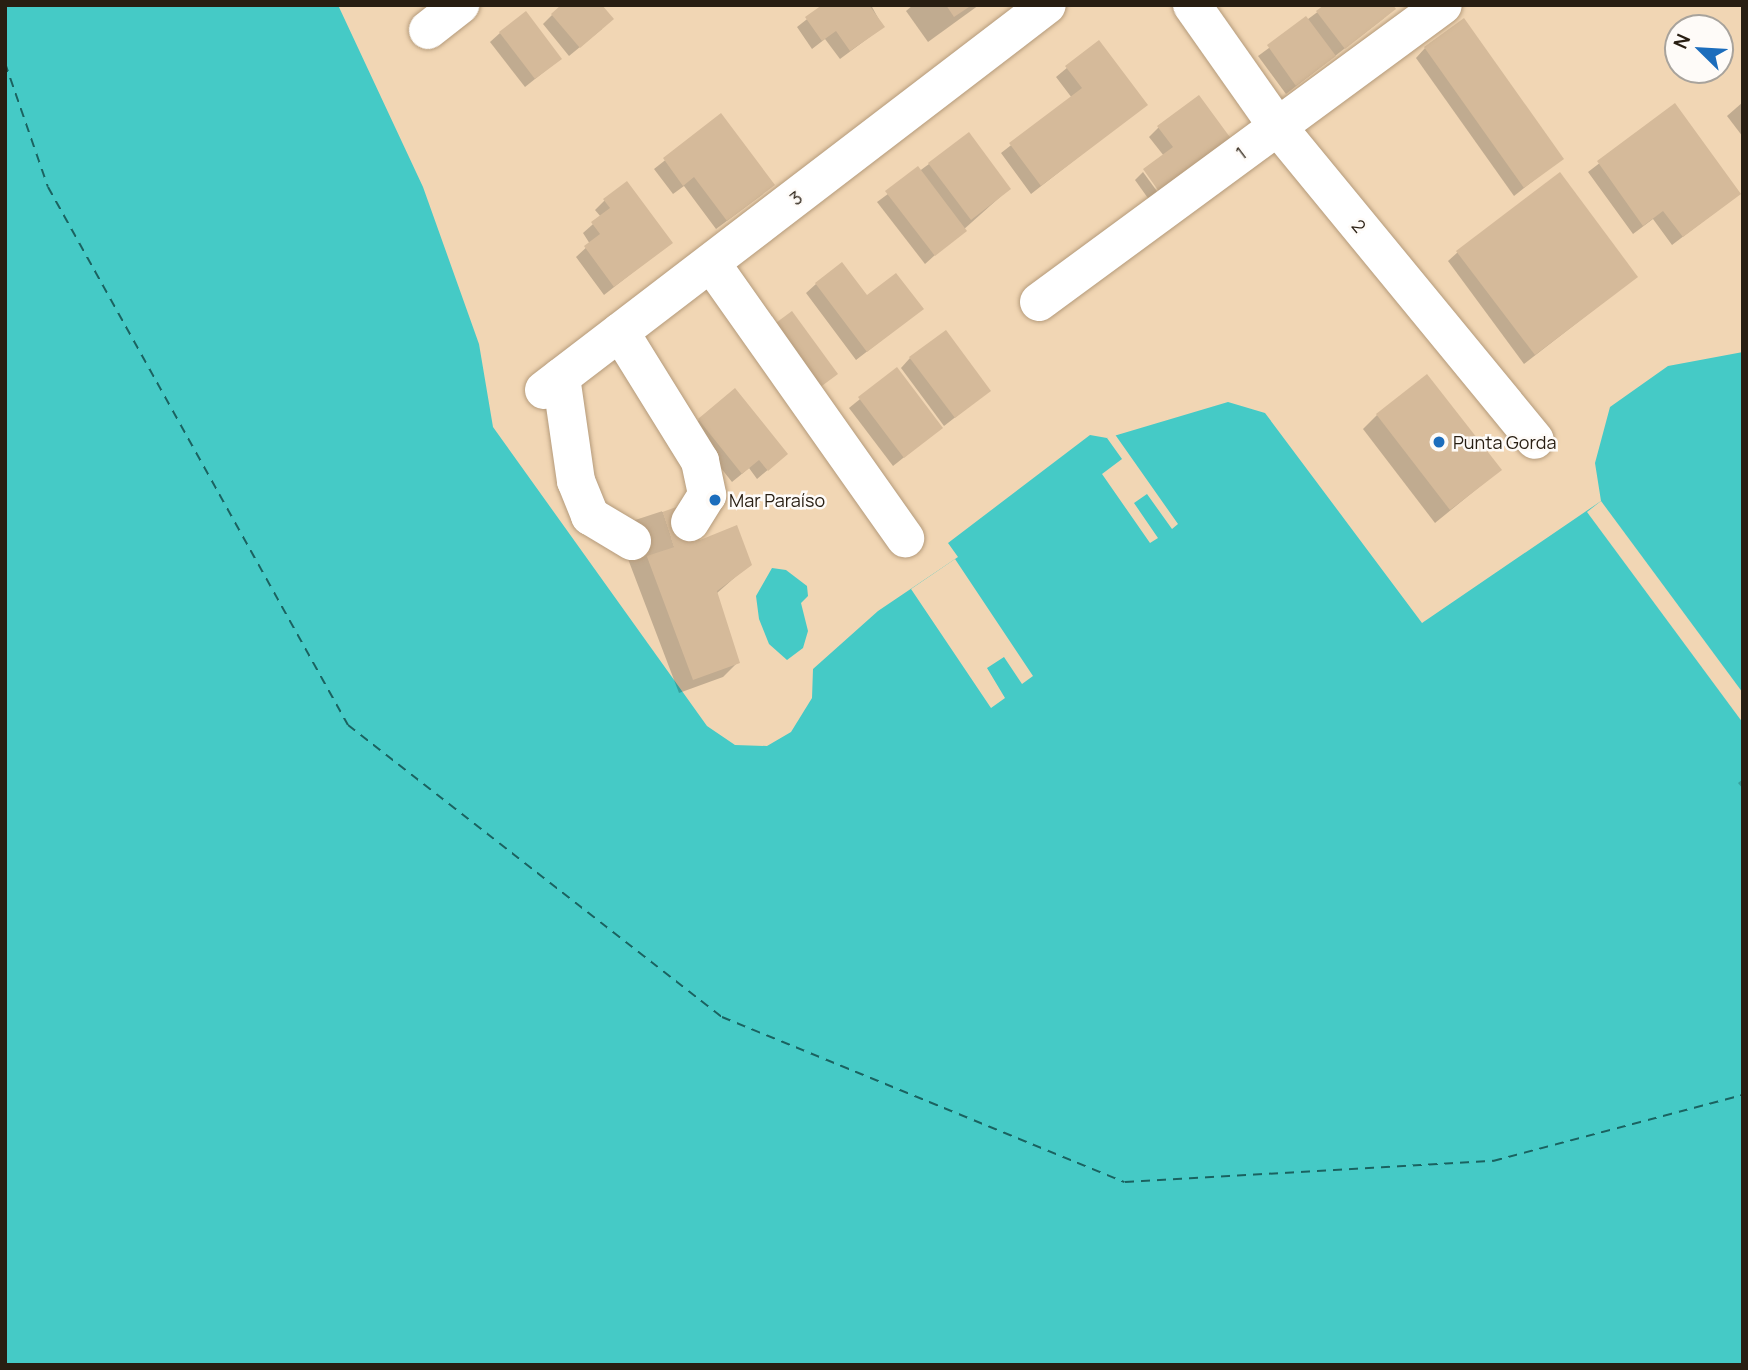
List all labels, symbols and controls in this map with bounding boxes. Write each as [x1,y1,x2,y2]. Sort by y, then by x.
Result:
north arrow [1664,14,1734,84]
text: N [1667,30,1696,53]
street label: 1 [1232,142,1250,164]
street label: 3 [785,186,807,210]
street label: 2 [1347,215,1371,237]
place label: Punta Gorda [1453,431,1556,453]
marker: Punta Gorda [1431,434,1447,450]
place label: Mar Paraíso [729,489,825,511]
marker: Mar Paraíso [707,492,723,508]

